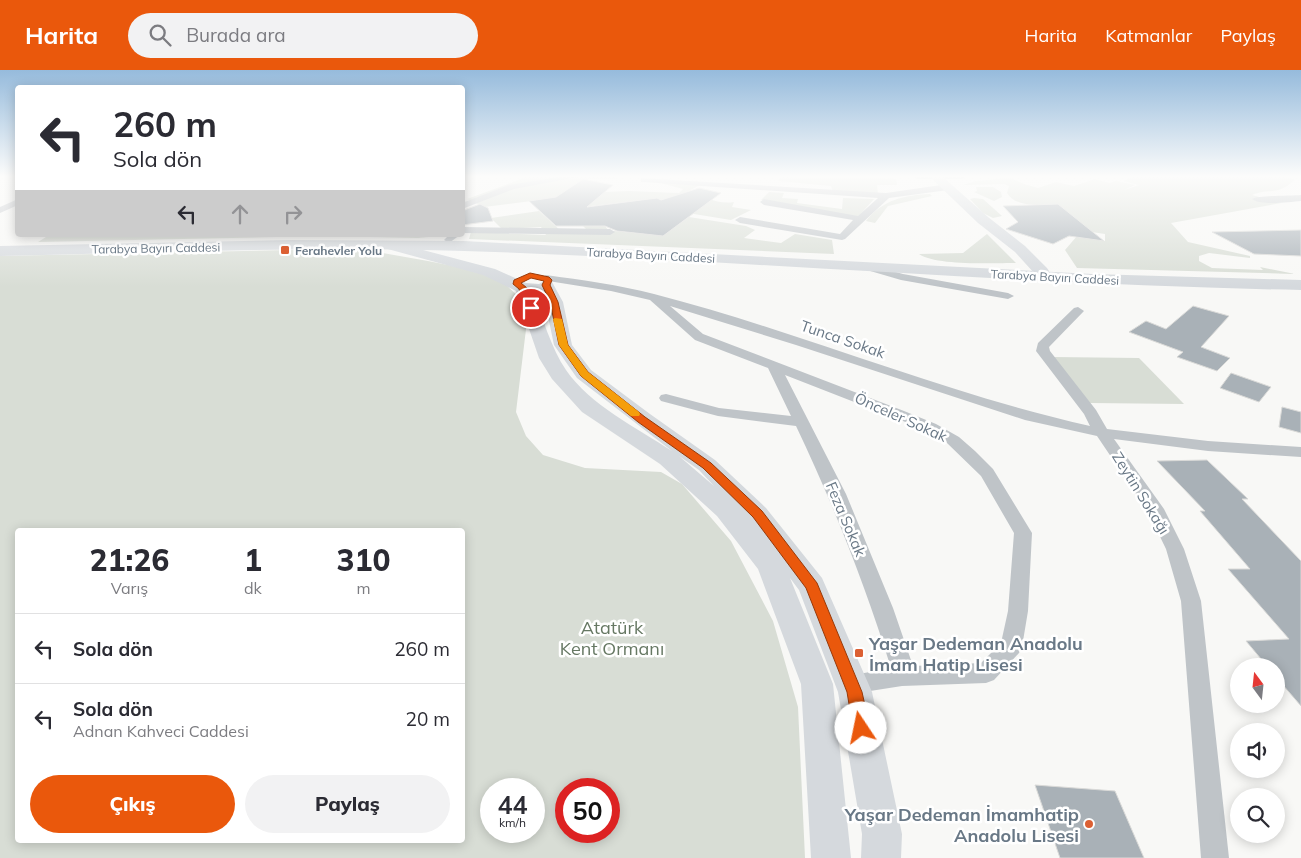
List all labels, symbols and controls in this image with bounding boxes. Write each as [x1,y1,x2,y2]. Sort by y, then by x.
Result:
search box [128,13,478,58]
text: Harita [25,20,98,50]
icon: search [146,21,174,49]
text: Burada ara [186,23,286,47]
text: Harita [1025,24,1077,47]
text: Katmanlar [1105,24,1192,47]
text: Paylaş [1220,24,1276,47]
text: 260 m [113,102,217,146]
icon: left [30,105,95,170]
text: Sola dön [113,145,202,173]
icon: left [173,200,201,228]
icon: ahead [226,200,254,228]
icon: right [279,200,307,228]
street label: Tarabya Bayırı Caddesi [92,239,220,257]
place label: Ferahevler Yolu [295,243,382,258]
marker: Ferahevler Yolu [279,244,291,256]
street label: Tarabya Bayırı Caddesi [586,244,716,266]
street label: Tarabya Bayırı Caddesi [990,266,1120,288]
pin [510,287,552,329]
icon: arrive [517,294,545,322]
street label: Tunca Sokak [798,316,888,362]
street label: Önceler Sokak [852,388,950,446]
street label: Zeytin Sokağı [1108,448,1174,538]
street label: Feza Sokak [822,479,870,559]
text: 21:26 [90,541,169,579]
text: 1 [244,541,262,579]
text: 310 [336,541,390,579]
text: Varış [111,578,148,598]
text: dk [244,578,262,598]
text: m [356,578,370,598]
park label: Atatürk Kent Ormanı [560,616,664,660]
place label: Yaşar Dedeman Anadolu İmam Hatip Lisesi [868,632,1083,676]
icon: left [30,635,58,663]
text: Sola dön [73,637,153,661]
text: 260 m [394,637,450,661]
marker: Yaşar Dedeman Anadolu İmam Hatip Lisesi [853,647,865,659]
north arrow [1230,658,1285,712]
map controls [1230,658,1285,843]
text: Sola dön [73,697,153,721]
position arrow [834,701,886,753]
icon: left [30,705,58,733]
text: 20 m [406,707,450,731]
text: Adnan Kahveci Caddesi [73,721,249,741]
button: sound [1230,723,1285,778]
button: Çıkış [30,775,235,833]
button: Paylaş [245,775,450,833]
speed limit sign: 50 [555,778,620,843]
button: search [1230,788,1285,843]
text: 44 [497,789,528,820]
place label: Yaşar Dedeman İmamhatip Anadolu Lisesi [844,803,1079,847]
text: km/h [499,815,526,830]
marker: Yaşar Dedeman İmamhatip Anadolu Lisesi [1083,818,1095,830]

